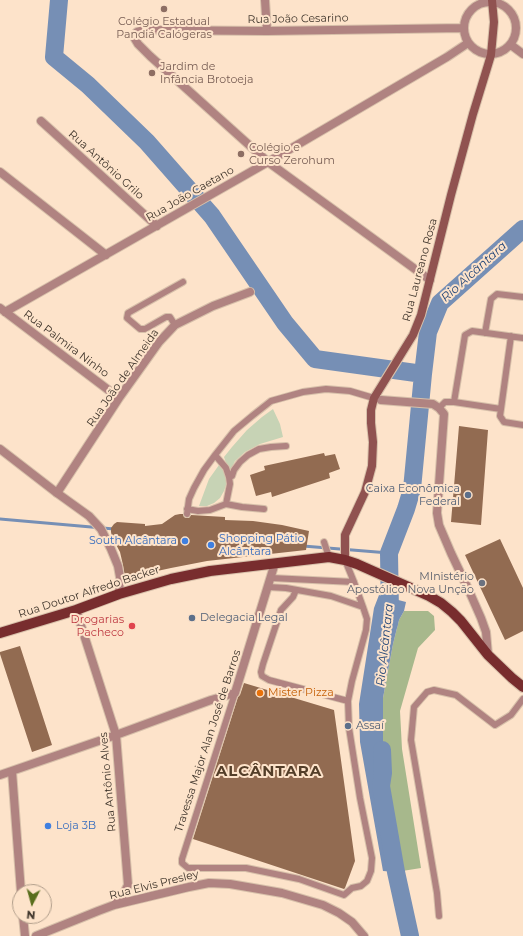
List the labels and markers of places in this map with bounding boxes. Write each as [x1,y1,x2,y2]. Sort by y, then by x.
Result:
marker: Colégio Estadual Pandiá Calógeras [159,4,169,14]
place label: Colégio Estadual Pandiá Calógeras [116,15,212,41]
place label: Jardim de Infância Brotoeja [160,60,253,86]
marker: Jardim de Infância Brotoeja [147,68,157,78]
place label: Colégio e Curso Zerohum [249,141,335,167]
marker: Colégio e Curso Zerohum [236,149,246,159]
place label: Caixa Econômica Federal [366,482,460,508]
marker: Caixa Econômica Federal [463,490,473,500]
place label: Shopping Pátio Alcântara [219,532,304,558]
place label: South Alcântara [89,534,177,548]
marker: South Alcântara [180,536,190,546]
marker: Shopping Pátio Alcântara [206,540,216,550]
place label: MInistério Apostólico Nova Unção [347,570,474,596]
marker: MInistério Apostólico Nova Unção [477,578,487,588]
place label: Delegacia Legal [200,611,288,625]
place label: Drogarias Pacheco [71,613,124,639]
marker: Delegacia Legal [187,613,197,623]
marker: Drogarias Pacheco [127,621,137,631]
place label: Mister Pizza [268,686,334,700]
marker: Mister Pizza [255,688,265,698]
place label: Assaí [356,719,384,733]
marker: Assaí [343,721,353,731]
place label: Loja 3B [56,819,96,833]
marker: Loja 3B [43,821,53,831]

